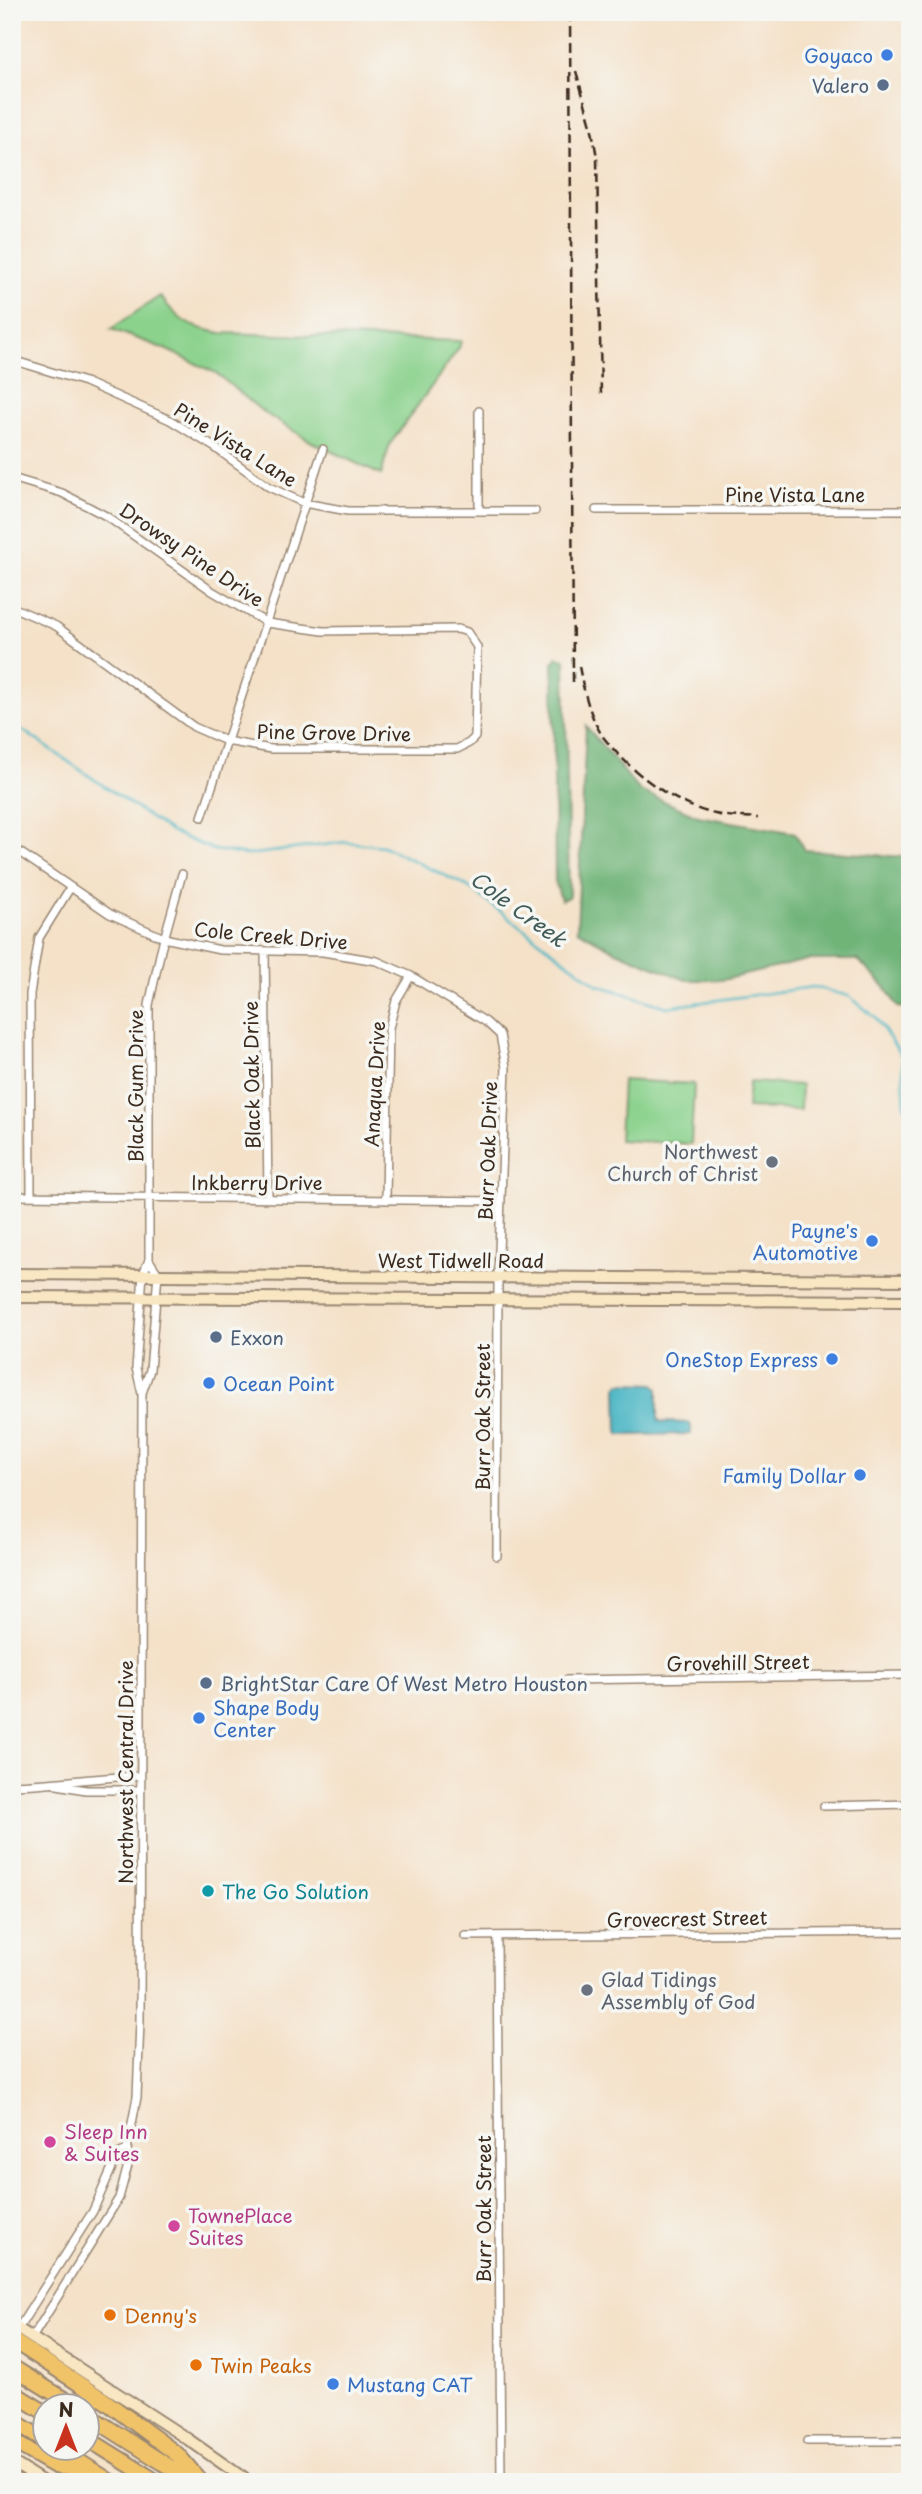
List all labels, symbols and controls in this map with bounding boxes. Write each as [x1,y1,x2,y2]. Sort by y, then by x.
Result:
place label: Goyaco [804,41,873,69]
marker: Goyaco [879,47,895,63]
place label: Valero [812,71,869,99]
marker: Valero [875,77,891,93]
street label: Pine Vista Lane [169,395,303,493]
street label: Pine Vista Lane [725,480,865,508]
street label: Drowsy Pine Drive [114,495,270,613]
street label: Pine Grove Drive [256,717,412,747]
water label: Cole Creek [464,862,575,955]
street label: Cole Creek Drive [193,914,349,956]
street label: Black Oak Drive [236,1001,266,1149]
street label: Black Gum Drive [121,1009,149,1163]
street label: Anaqua Drive [357,1020,391,1148]
street label: Burr Oak Drive [471,1081,503,1221]
place label: Northwest Church of Christ [607,1137,758,1187]
marker: Northwest Church of Christ [764,1154,780,1170]
street label: Inkberry Drive [191,1168,323,1196]
place label: Payne's Automotive [753,1216,858,1266]
marker: Payne's Automotive [864,1233,880,1249]
street label: West Tidwell Road [378,1246,544,1274]
place label: Exxon [230,1323,284,1351]
marker: Exxon [208,1329,224,1345]
street label: Burr Oak Street [468,1343,496,1491]
place label: OneStop Express [665,1345,818,1373]
marker: OneStop Express [824,1351,840,1367]
place label: Ocean Point [223,1369,335,1397]
marker: Ocean Point [201,1375,217,1391]
place label: Family Dollar [723,1461,846,1489]
marker: Family Dollar [852,1467,868,1483]
street label: Grovehill Street [666,1647,810,1677]
street label: Northwest Central Drive [111,1660,139,1884]
place label: BrightStar Care Of West Metro Houston [220,1669,588,1697]
marker: BrightStar Care Of West Metro Houston [198,1675,214,1691]
place label: Shape Body Center [213,1693,320,1743]
marker: Shape Body Center [191,1710,207,1726]
place label: The Go Solution [222,1877,369,1905]
marker: The Go Solution [200,1883,216,1899]
street label: Grovecrest Street [606,1903,768,1933]
place label: Glad Tidings Assembly of God [601,1965,756,2015]
marker: Glad Tidings Assembly of God [579,1982,595,1998]
place label: Sleep Inn & Suites [64,2117,148,2167]
marker: Sleep Inn & Suites [42,2134,58,2150]
street label: Burr Oak Street [469,2135,497,2283]
place label: TownePlace Suites [188,2201,293,2251]
marker: TownePlace Suites [166,2218,182,2234]
place label: Denny's [124,2301,197,2329]
marker: Denny's [102,2307,118,2323]
place label: Twin Peaks [210,2351,312,2379]
marker: Twin Peaks [188,2357,204,2373]
place label: Mustang CAT [347,2370,473,2398]
marker: Mustang CAT [325,2376,341,2392]
north arrow [32,2392,102,2462]
text: N [58,2395,74,2423]

